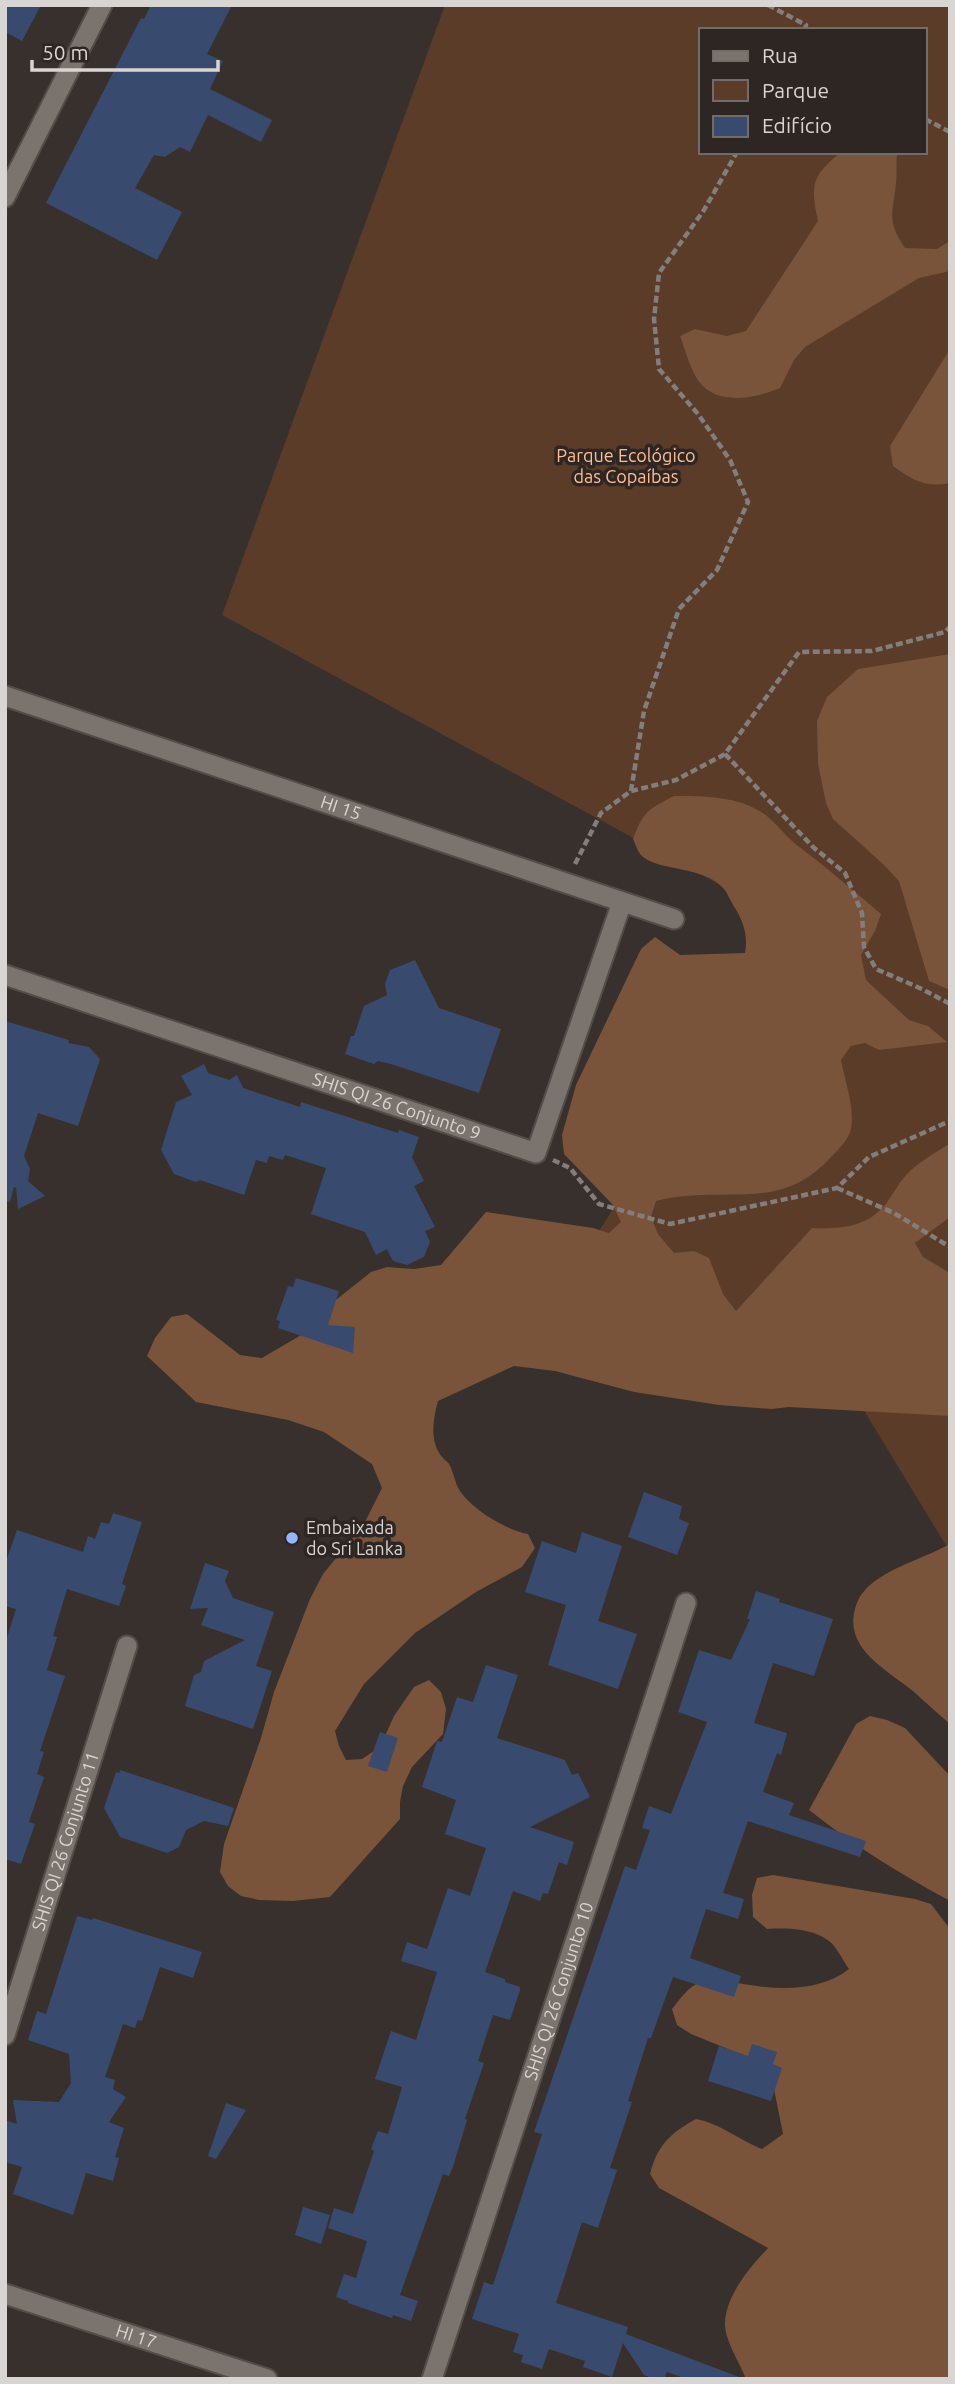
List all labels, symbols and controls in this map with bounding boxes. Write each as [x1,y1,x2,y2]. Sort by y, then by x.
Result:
scale bar [32,28,217,72]
legend [699,28,927,154]
text: 50 m [42,40,89,64]
text: Rua [762,43,798,67]
text: Parque [762,78,829,102]
text: Edifício [762,113,832,137]
park label: Parque Ecológico das Copaíbas [556,445,696,486]
street label: HI 15 [318,791,364,823]
street label: SHIS QI 26 Conjunto 9 [310,1068,483,1143]
place label: Embaixada do Sri Lanka [306,1517,403,1558]
marker: Embaixada do Sri Lanka [284,1530,300,1546]
street label: SHIS QI 26 Conjunto 11 [27,1749,102,1933]
street label: SHIS QI 26 Conjunto 10 [520,1899,596,2082]
street label: HI 17 [114,2320,159,2352]

